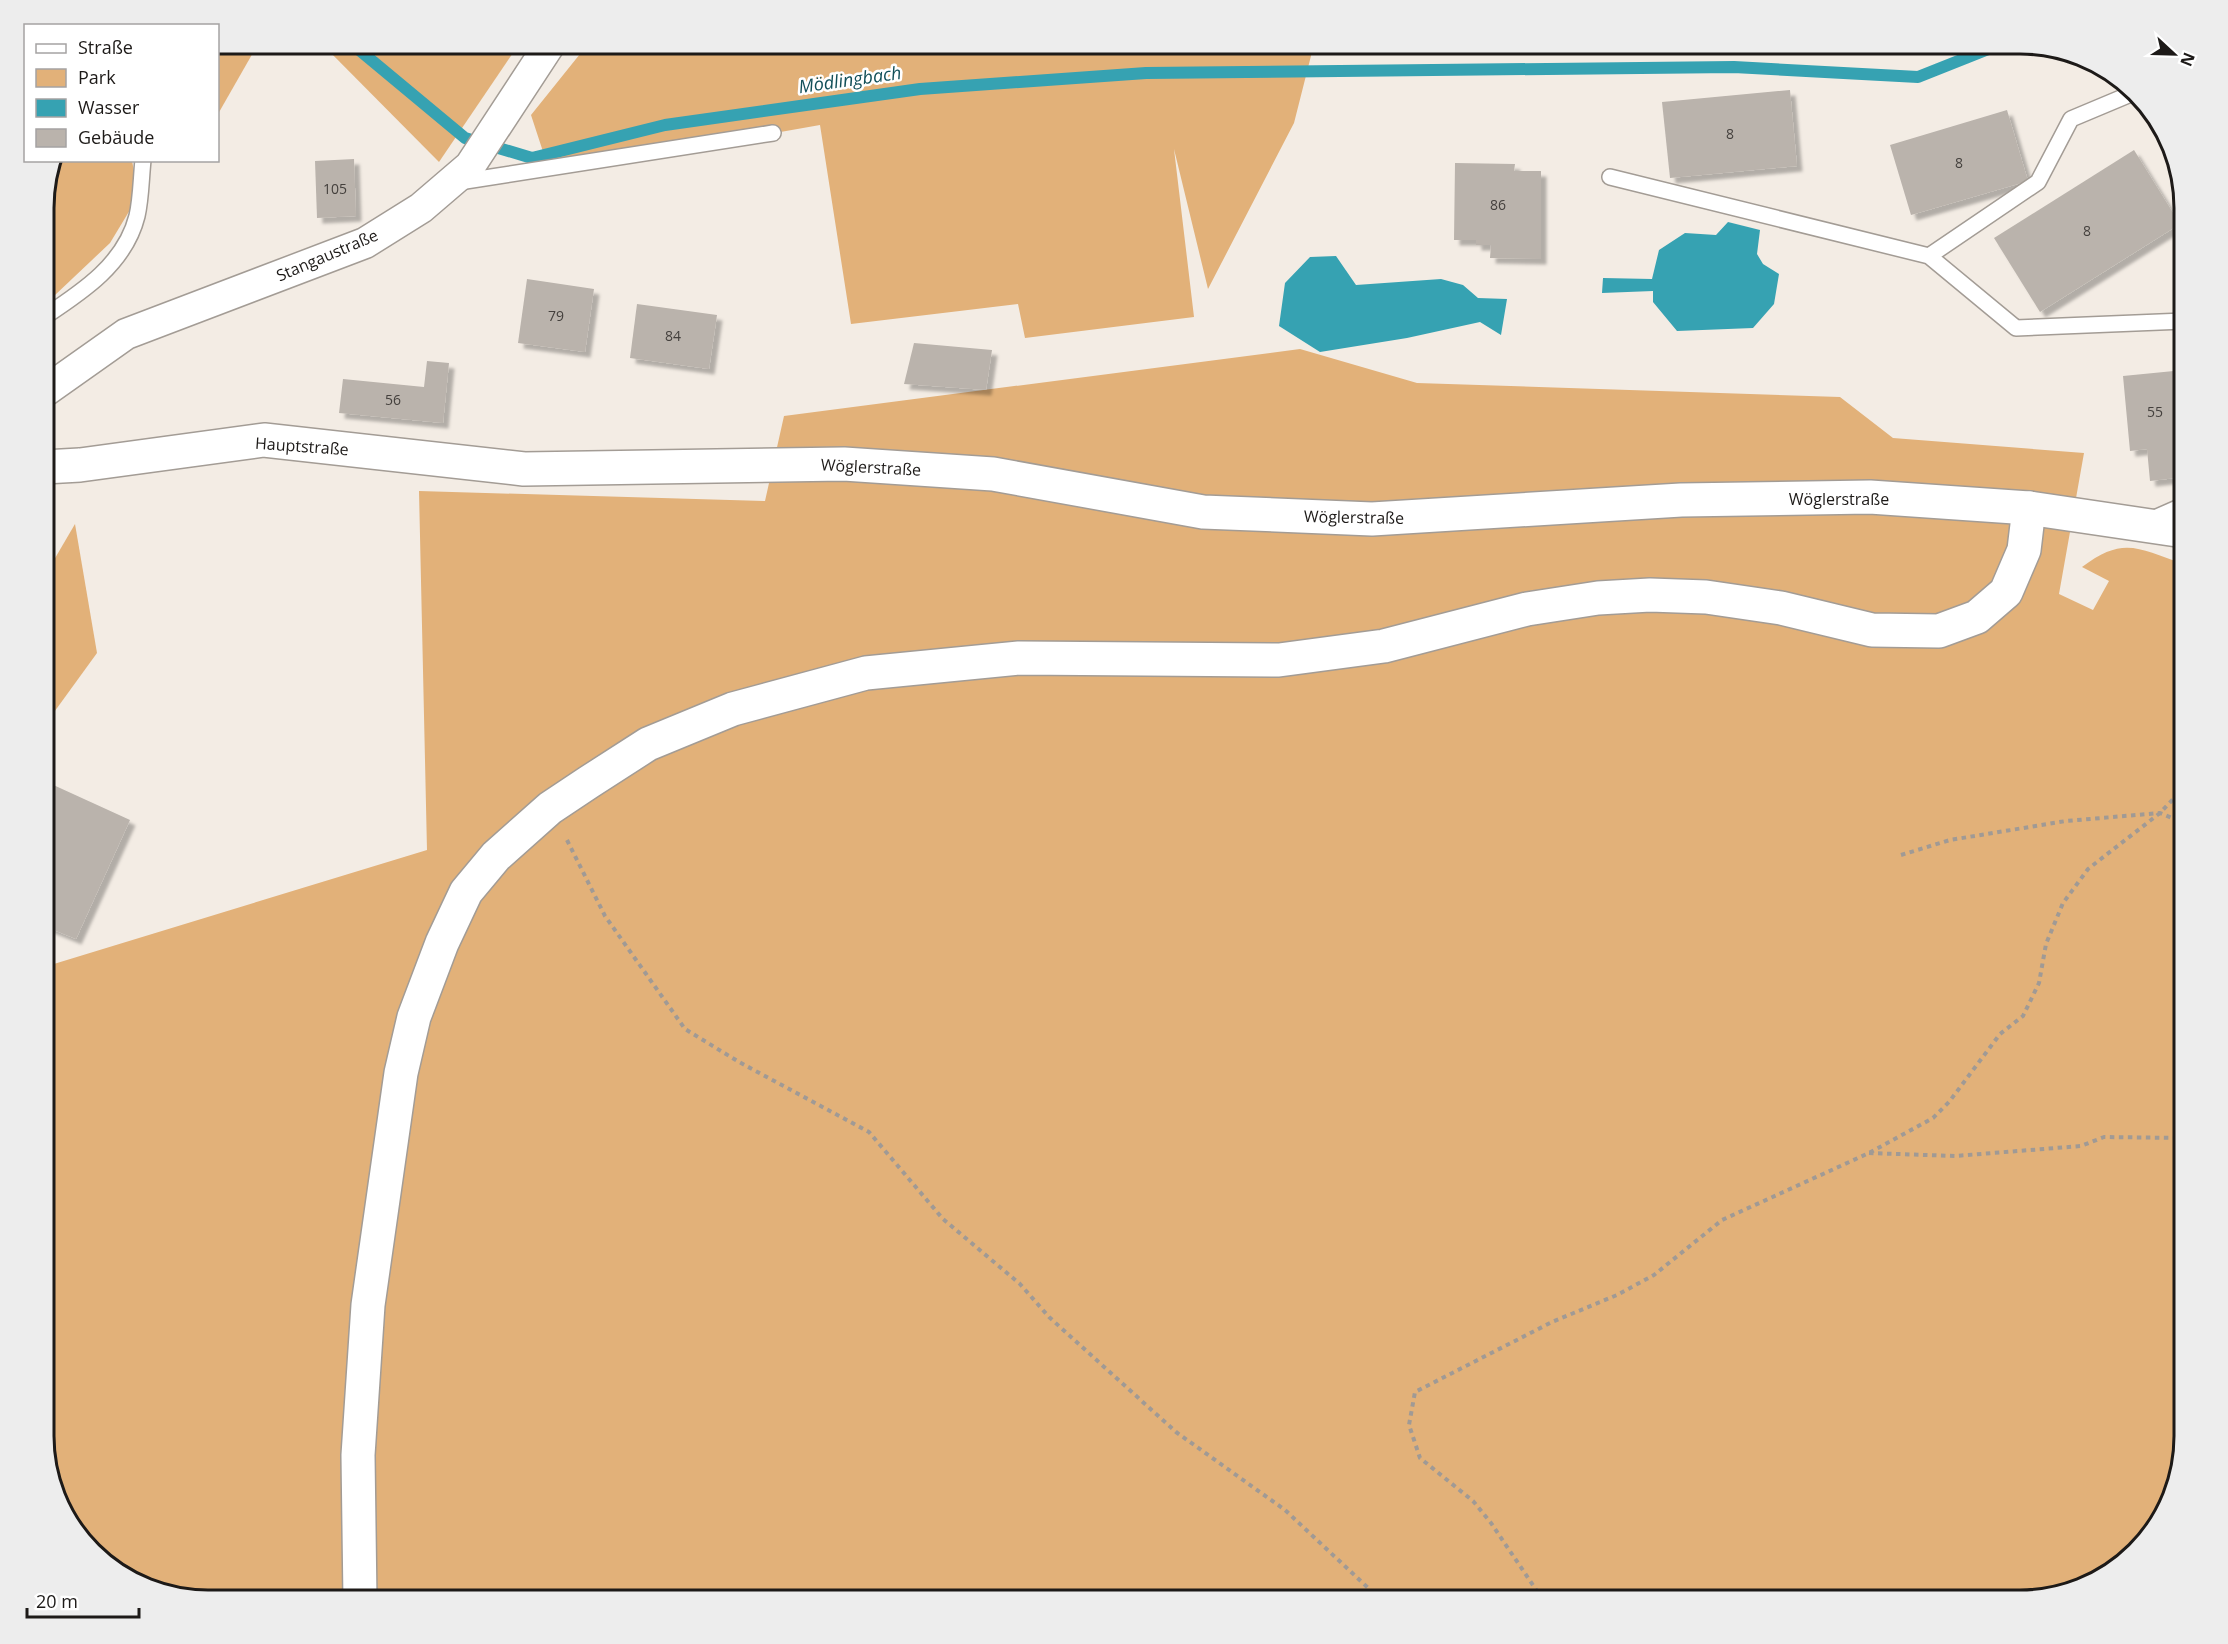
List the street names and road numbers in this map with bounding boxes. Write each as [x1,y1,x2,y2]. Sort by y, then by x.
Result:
street label: Stangaustraße [273,224,381,286]
street label: Hauptstraße [254,432,350,460]
street label: Wöglerstraße [820,453,922,481]
street label: Wöglerstraße [1789,488,1889,510]
street label: Wöglerstraße [1304,505,1404,529]

